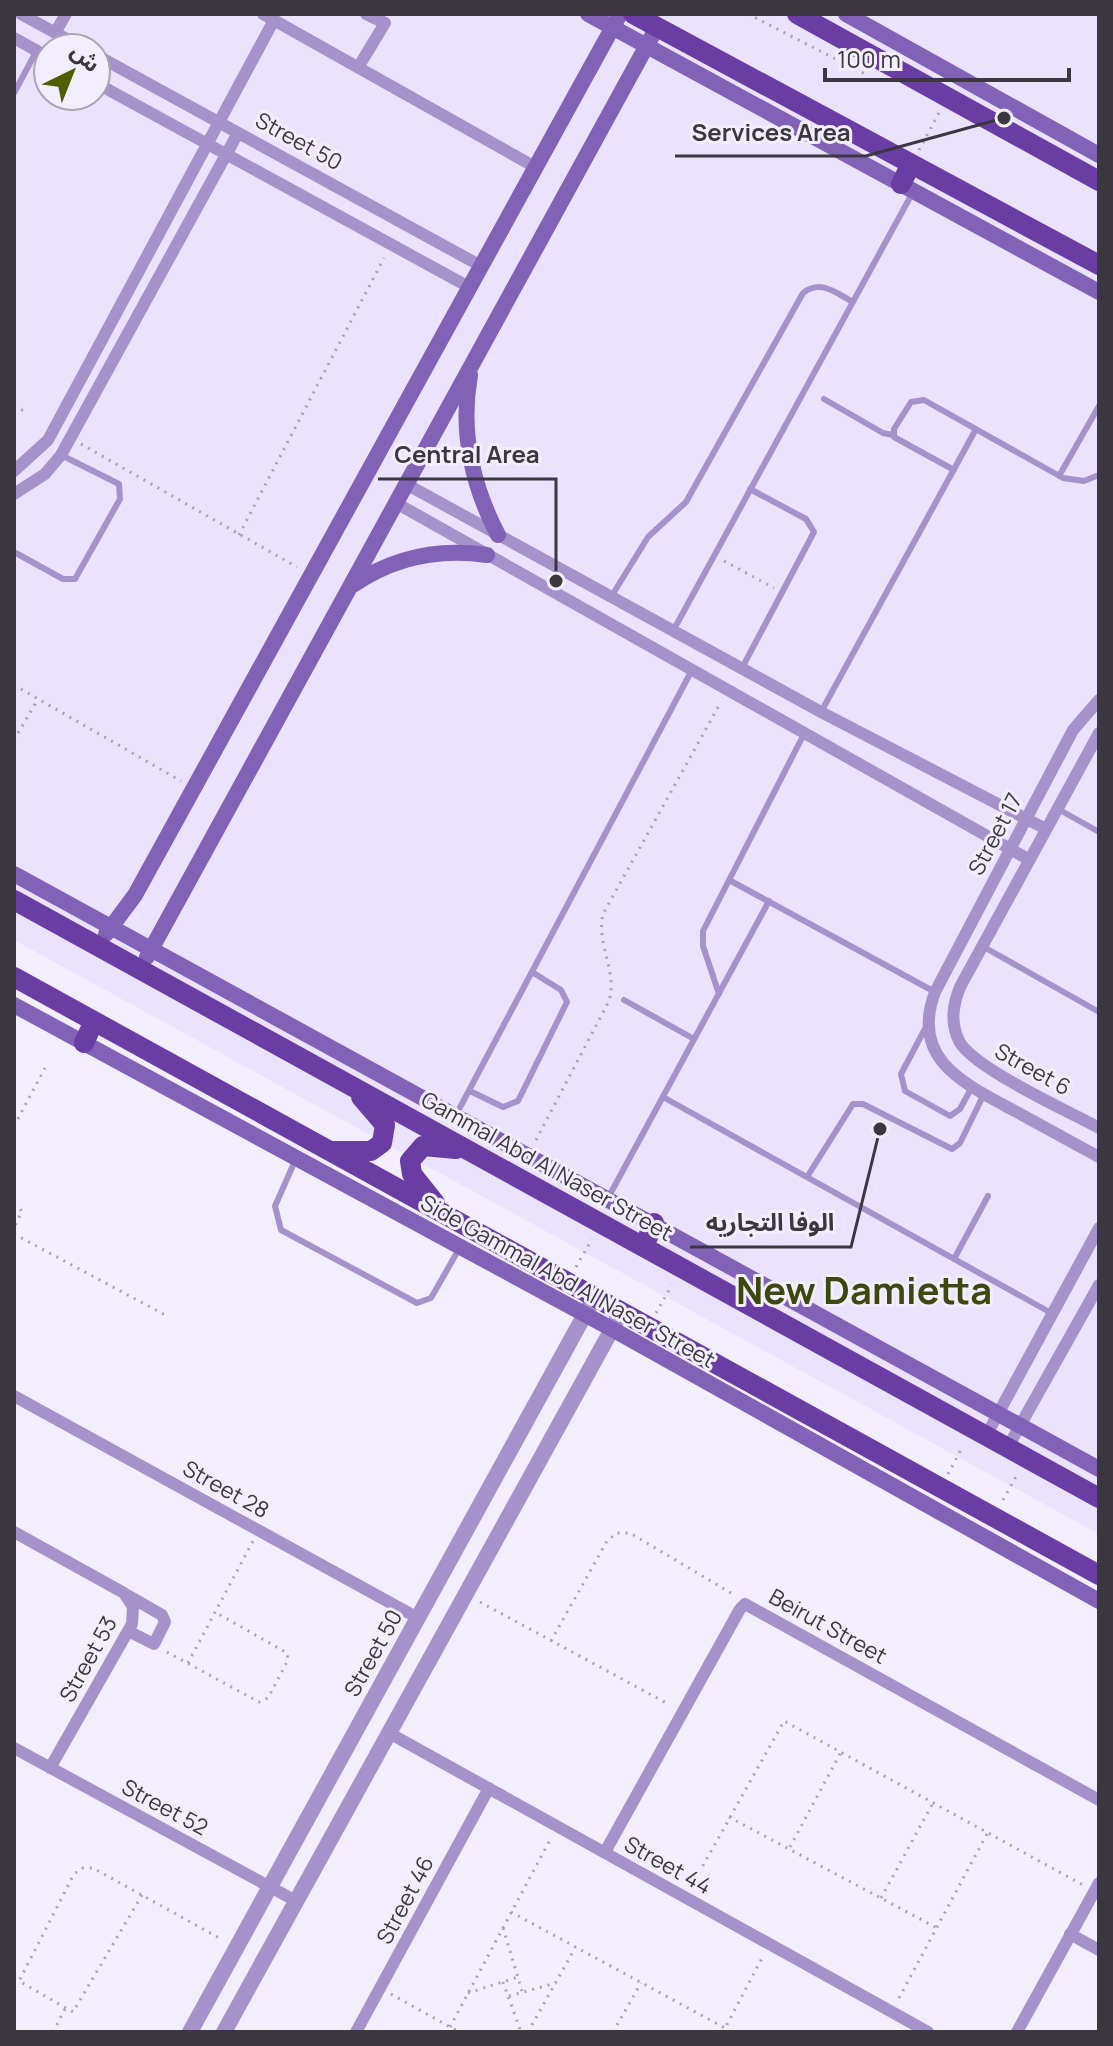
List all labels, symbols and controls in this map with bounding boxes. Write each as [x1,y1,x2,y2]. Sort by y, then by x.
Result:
north arrow [32,32,112,112]
scale bar [825,32,1069,82]
text: ش [64,36,107,79]
text: 100 m [837,42,901,75]
street label: Street 50 [250,105,348,177]
callout: Services Area [675,108,866,156]
text: Services Area [692,115,850,148]
callout: Central Area [378,431,556,479]
text: Central Area [394,437,540,470]
street label: Street 17 [961,788,1029,880]
street label: Street 6 [990,1036,1076,1102]
street label: Gammal Abd Al Naser Street [416,1084,678,1248]
street label: Side Gammal Abd Al Naser Street [415,1187,721,1375]
callout: الوفا التجاريه [690,1199,851,1247]
text: الوفا التجاريه [706,1205,834,1238]
district label: New Damietta [736,1263,992,1315]
street label: Street 28 [177,1453,275,1525]
street label: Beirut Street [764,1581,892,1671]
street label: Street 50 [337,1604,409,1702]
street label: Street 53 [52,1611,124,1707]
street label: Street 52 [117,1772,213,1842]
street label: Street 44 [619,1829,717,1901]
street label: Street 46 [369,1851,441,1949]

